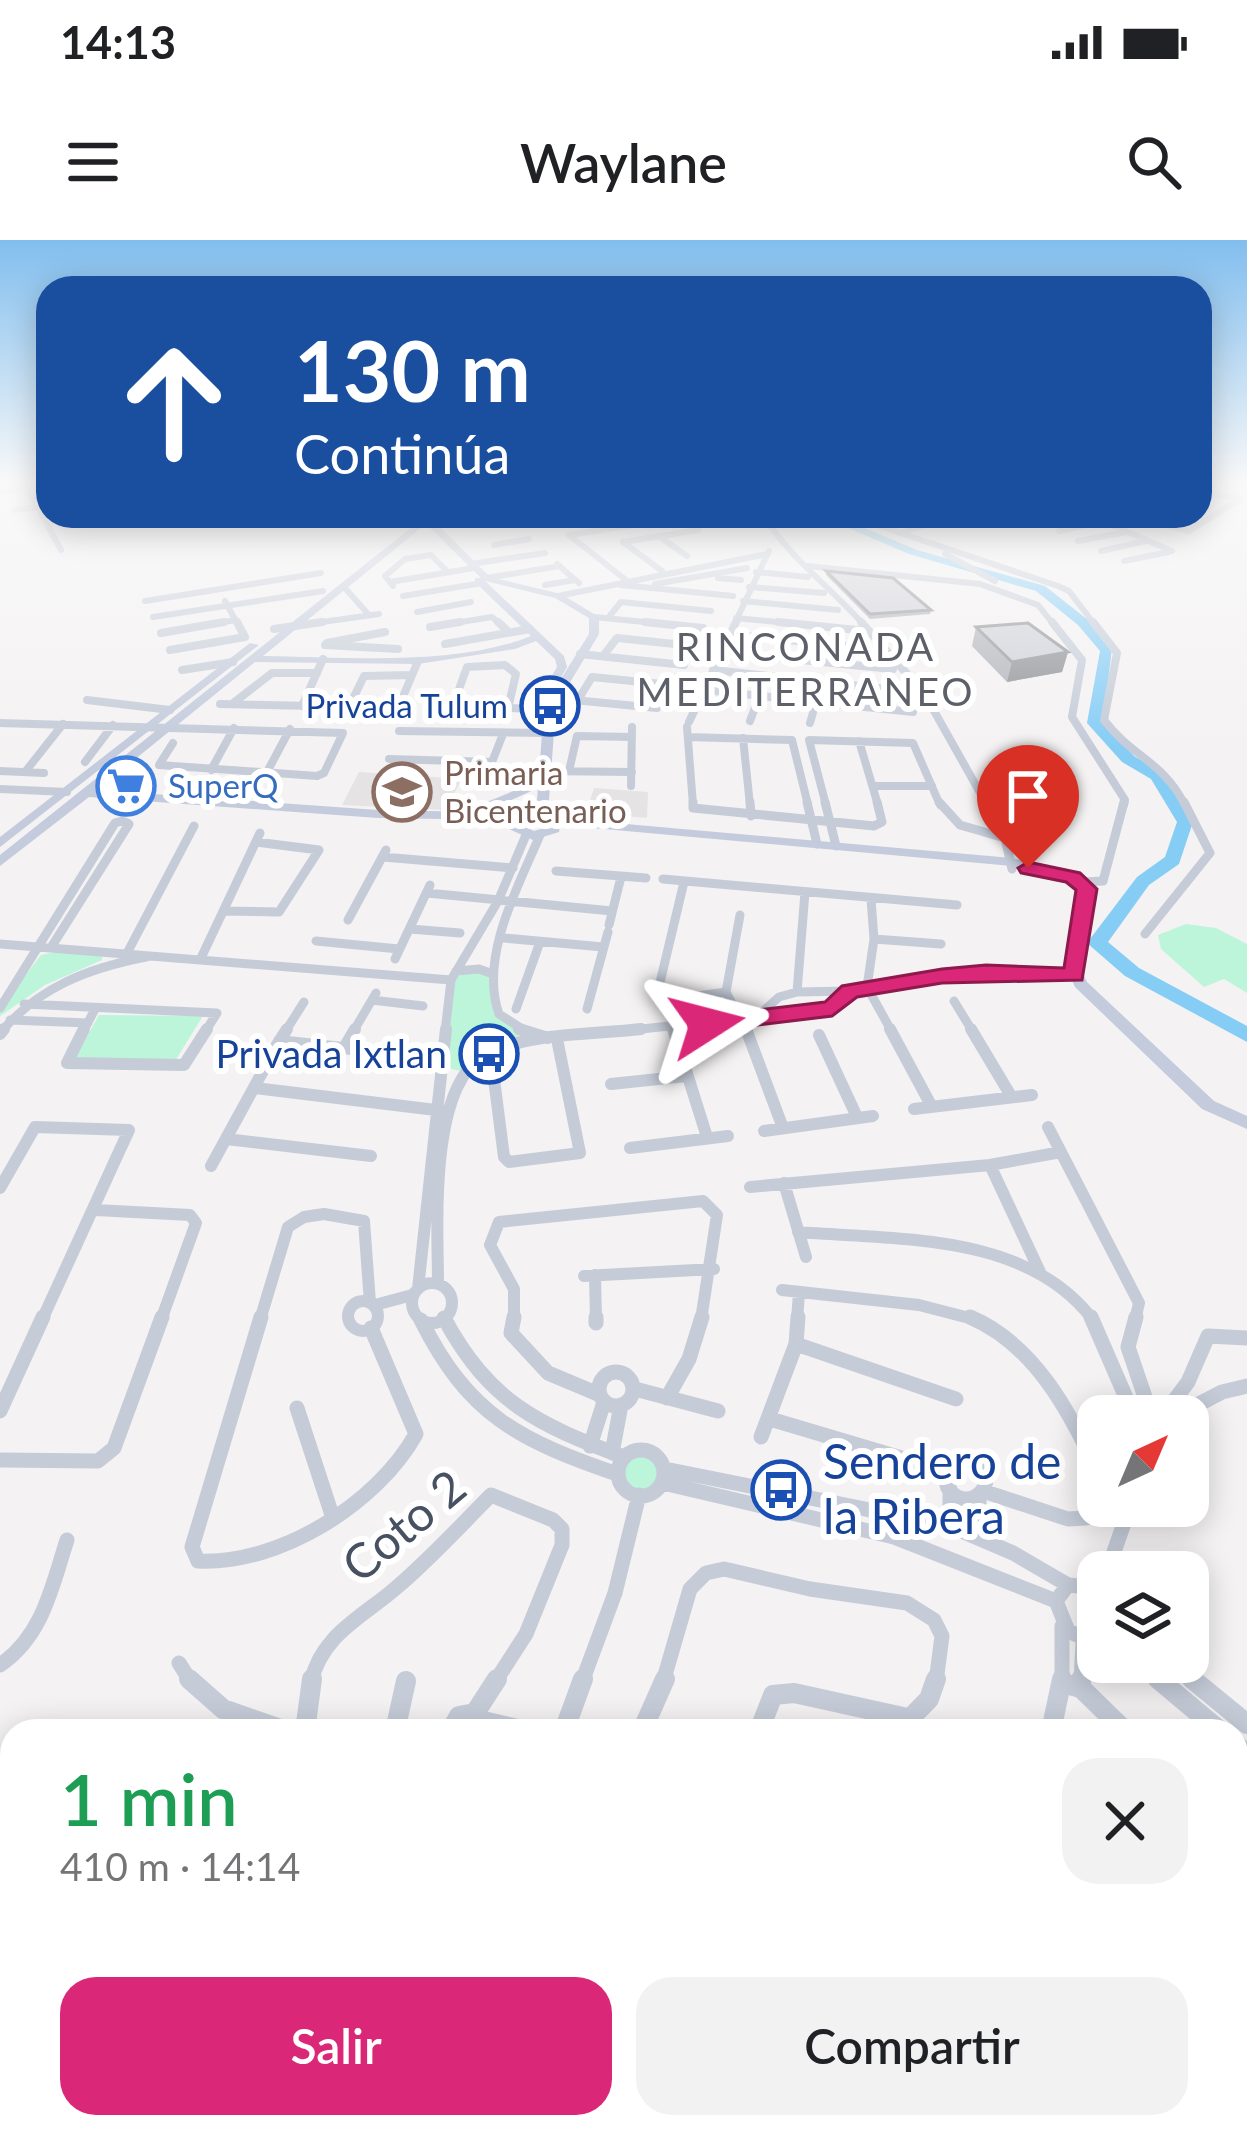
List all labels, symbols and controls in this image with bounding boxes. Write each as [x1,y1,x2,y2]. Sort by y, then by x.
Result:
text: 14:13 [60,15,176,69]
icon: menu [60,129,126,195]
icon: search [1121,129,1187,195]
text: Waylane [520,130,727,195]
text: 130 m [294,319,531,420]
icon: ahead [96,324,252,480]
text: Continúa [294,421,510,486]
district label: RINCONADA MEDITERRANEO [636,623,976,714]
bus stop icon: Privada Tulum [519,675,581,737]
place label: Privada Tulum [305,685,508,725]
pin [977,745,1079,868]
place label: Primaria Bicentenario [444,752,627,830]
supermarket icon: SuperQ [95,755,157,817]
school or university icon: Primaria Bicentenario [371,761,433,823]
icon: arrive [995,763,1061,829]
place label: SuperQ [168,765,278,805]
position arrow [644,961,770,1087]
bus stop icon: Privada Ixtlan [458,1023,520,1085]
place label: Privada Ixtlan [216,1030,447,1076]
north arrow [1077,1395,1209,1527]
map controls [1077,1395,1209,1683]
place label: Sendero de la Ribera [823,1432,1061,1544]
street label: Coto 2 [330,1457,476,1593]
bus stop icon: Sendero de la Ribera [750,1459,812,1521]
button: layers [1077,1551,1209,1683]
text: 1 min [60,1755,238,1841]
button: close [1062,1758,1188,1884]
text: 410 m · 14:14 [60,1843,300,1889]
button: Salir [60,1977,612,2115]
button: Compartir [636,1977,1188,2115]

